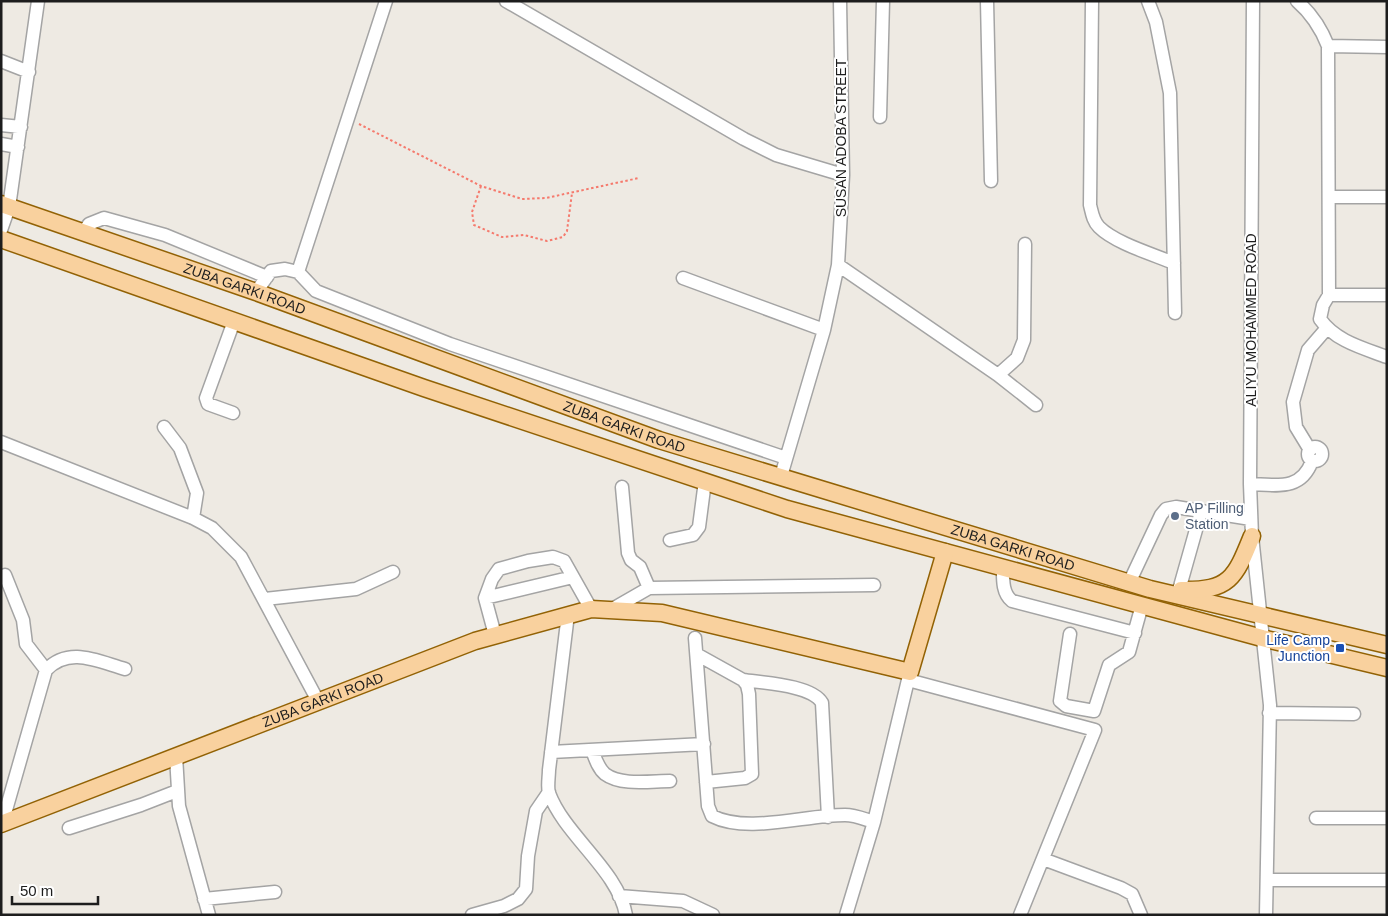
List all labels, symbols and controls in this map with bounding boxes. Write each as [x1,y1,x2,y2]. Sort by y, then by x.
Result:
street label: SUSAN ADOBA STREET [833,58,849,217]
street label: ALIYU MOHAMMED ROAD [1243,233,1259,407]
street label: ZUBA GARKI ROAD [182,260,308,318]
street label: ZUBA GARKI ROAD [561,398,687,456]
place label: AP Filling Station [1185,500,1244,532]
marker: AP Filling Station [1169,510,1181,522]
street label: ZUBA GARKI ROAD [949,521,1077,574]
place label: Life Camp Junction [1266,632,1330,664]
marker: Life Camp Junction [1334,642,1346,654]
street label: ZUBA GARKI ROAD [260,669,386,730]
scale bar [12,874,99,906]
text: 50 m [20,882,53,899]

